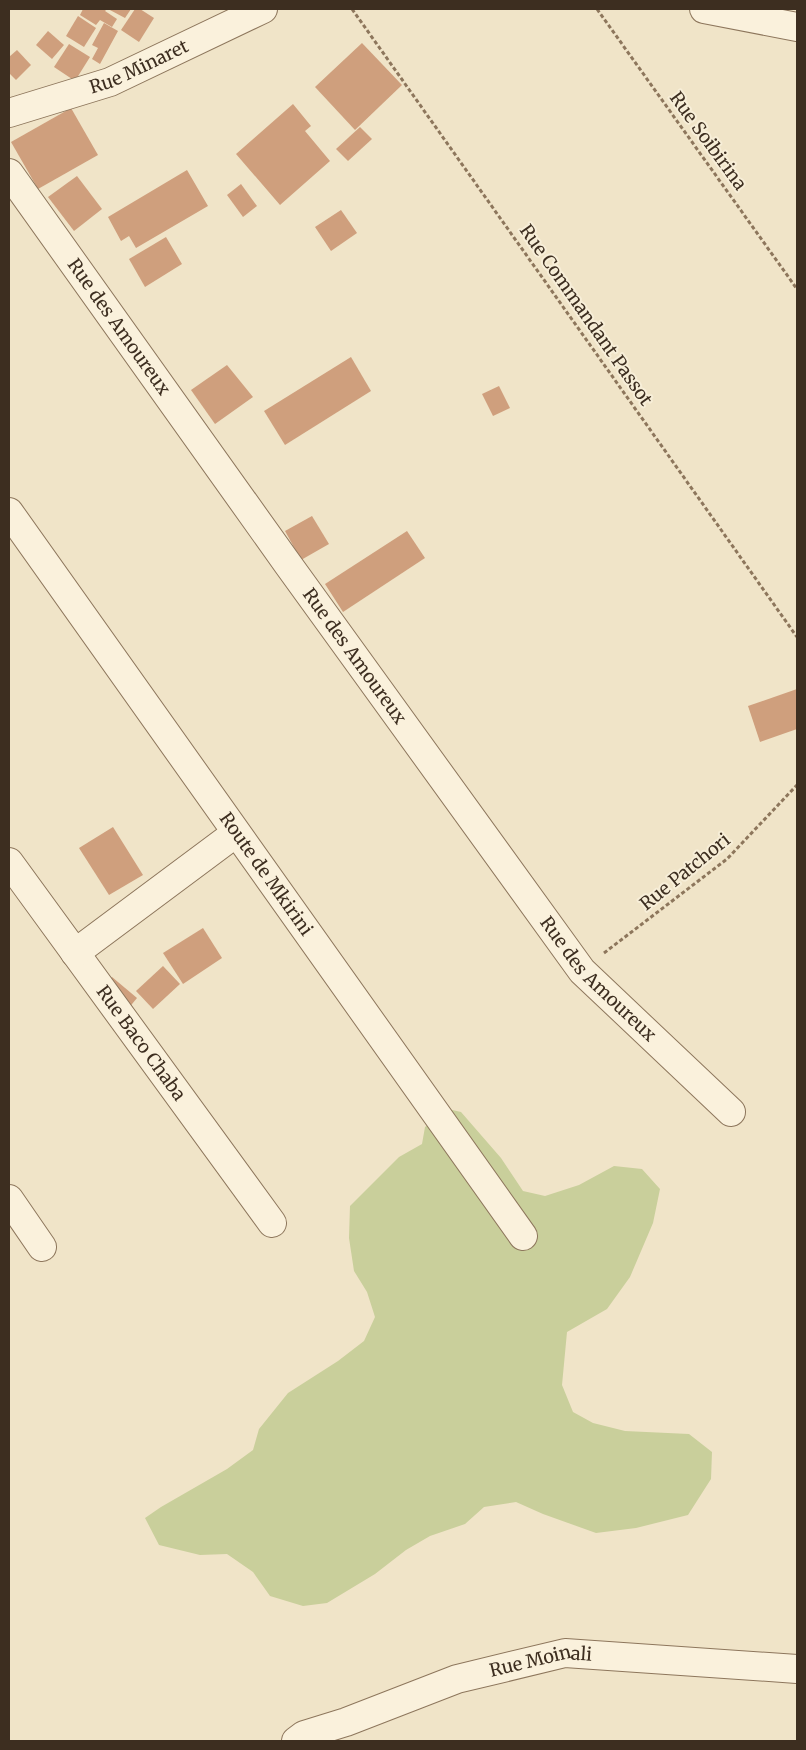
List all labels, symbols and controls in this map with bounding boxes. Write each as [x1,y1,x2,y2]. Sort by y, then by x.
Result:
street label: Rue Minaret [86,34,192,99]
street label: Rue Soibirina [665,87,752,195]
street label: Rue Commandant Passot [515,220,658,410]
street label: Rue des Amoureux [63,254,176,400]
street label: Rue des Amoureux [298,583,412,729]
street label: Route de Mkirini [215,808,318,940]
street label: Rue Patchori [635,828,735,915]
street label: Rue des Amoureux [535,912,661,1046]
street label: Rue Baco Chaba [92,981,191,1105]
street label: Rue Moinali [487,1640,593,1682]

